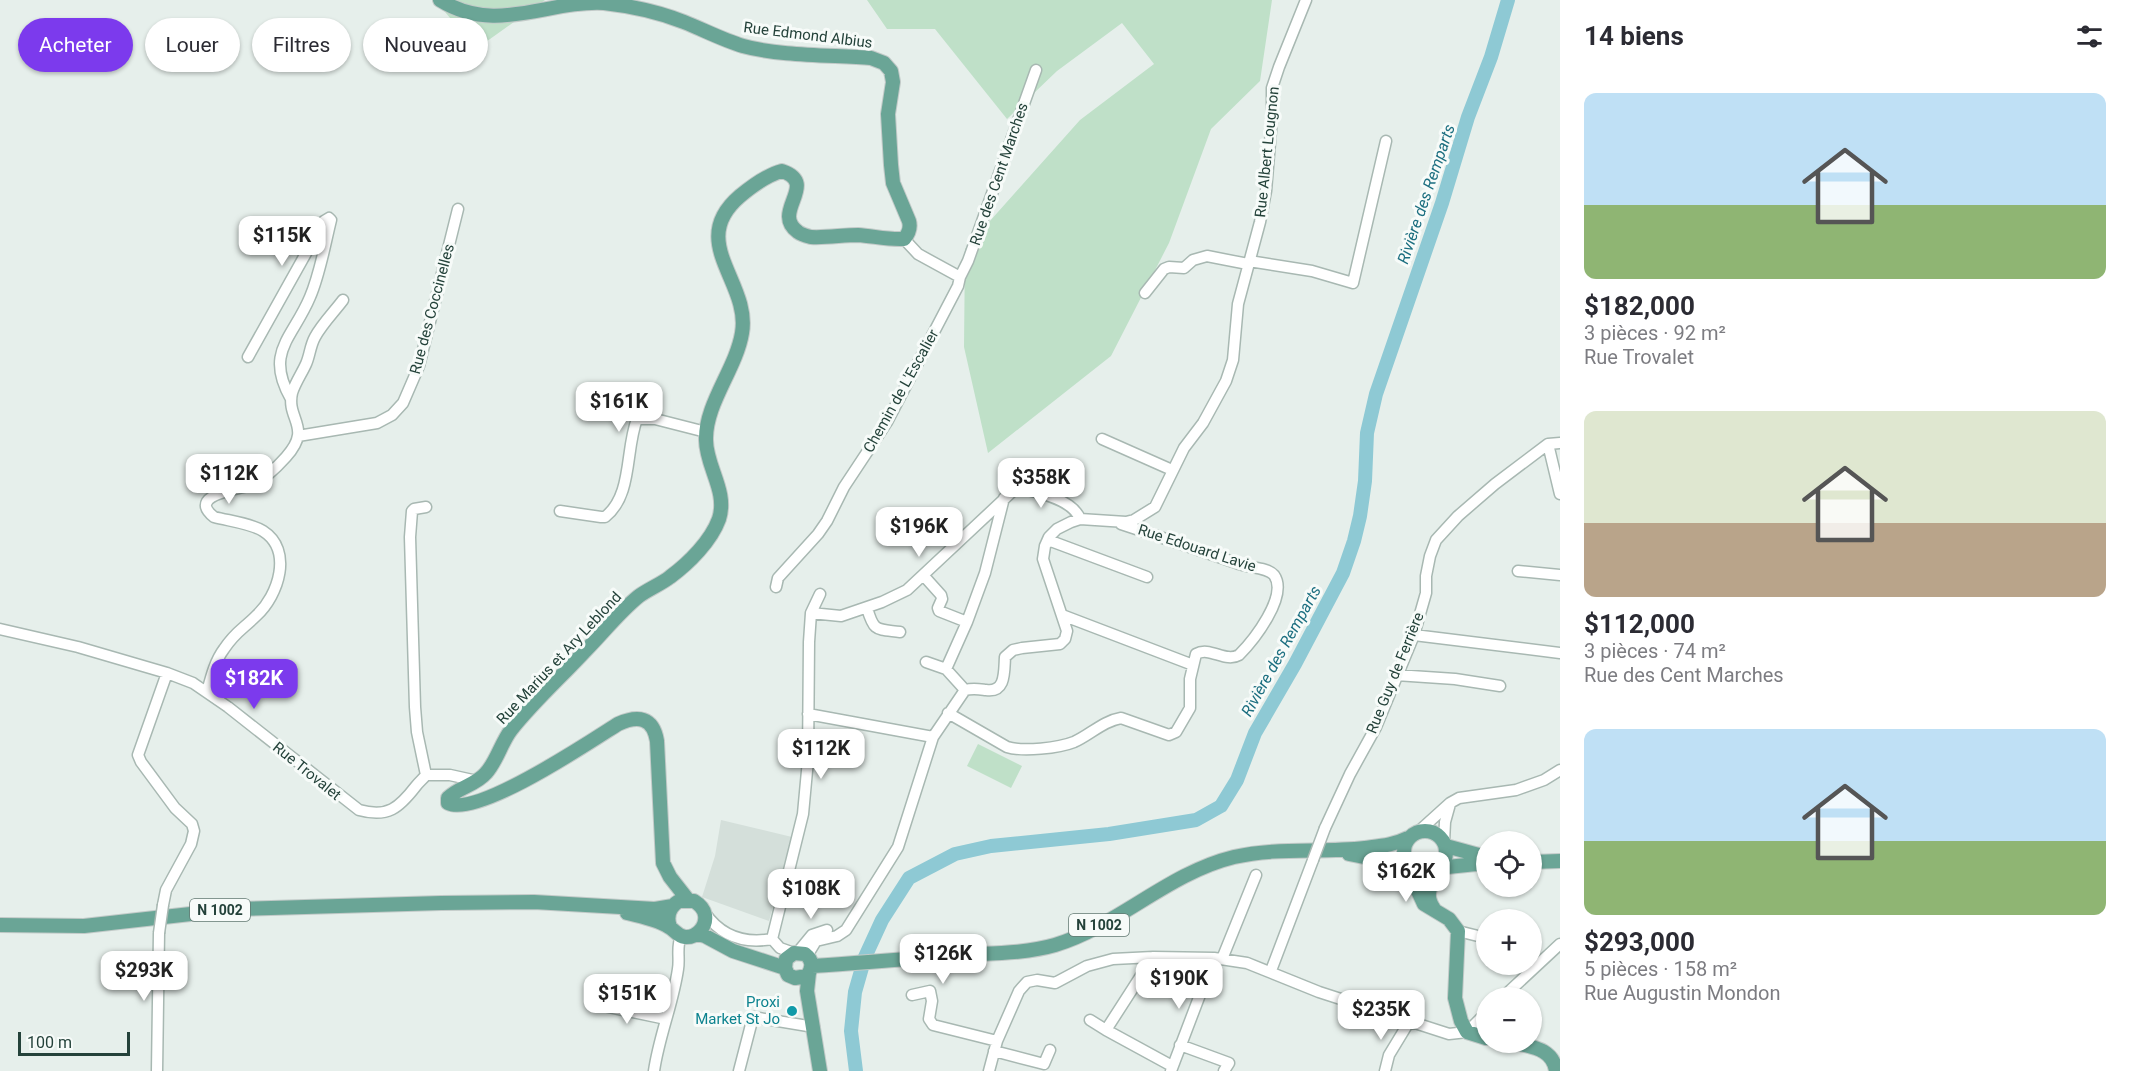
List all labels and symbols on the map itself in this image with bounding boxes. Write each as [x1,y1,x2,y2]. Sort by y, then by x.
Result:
street label: Rue Edmond Albius [743,18,873,52]
street label: Rue Albert Lougnon [1251,86,1283,218]
street label: Rue des Cent Marches [966,100,1032,248]
water label: Rivière des Remparts [1393,122,1459,266]
pin: $115K [240,216,324,267]
street label: Rue des Coccinelles [406,242,458,376]
street label: Chemin de L'Escalier [860,326,942,456]
pin: $161K [577,382,661,433]
pin: $112K [187,454,271,505]
pin: $358K [999,458,1083,509]
pin: $196K [877,507,961,558]
street label: Rue Edouard Lavie [1136,520,1258,576]
water label: Rivière des Remparts [1237,582,1325,720]
street label: Rue Marius et Ary Leblond [493,588,625,728]
street label: Rue Guy de Ferrière [1362,610,1428,736]
pin: $182K [212,659,296,710]
pin: $112K [779,729,863,780]
street label: Rue Trovalet [269,738,345,804]
pin: $162K [1364,852,1448,903]
pin: $108K [769,869,853,920]
road number: N 1002 [190,899,250,921]
road number: N 1002 [1069,914,1129,936]
pin: $126K [901,934,985,985]
pin: $293K [102,951,186,1002]
pin: $190K [1137,959,1221,1010]
pin: $151K [585,974,669,1025]
pin: $235K [1339,990,1423,1041]
place label: Proxi Market St Jo [695,993,780,1028]
marker: Proxi Market St Jo [785,1004,799,1018]
scale bar [18,1029,130,1056]

